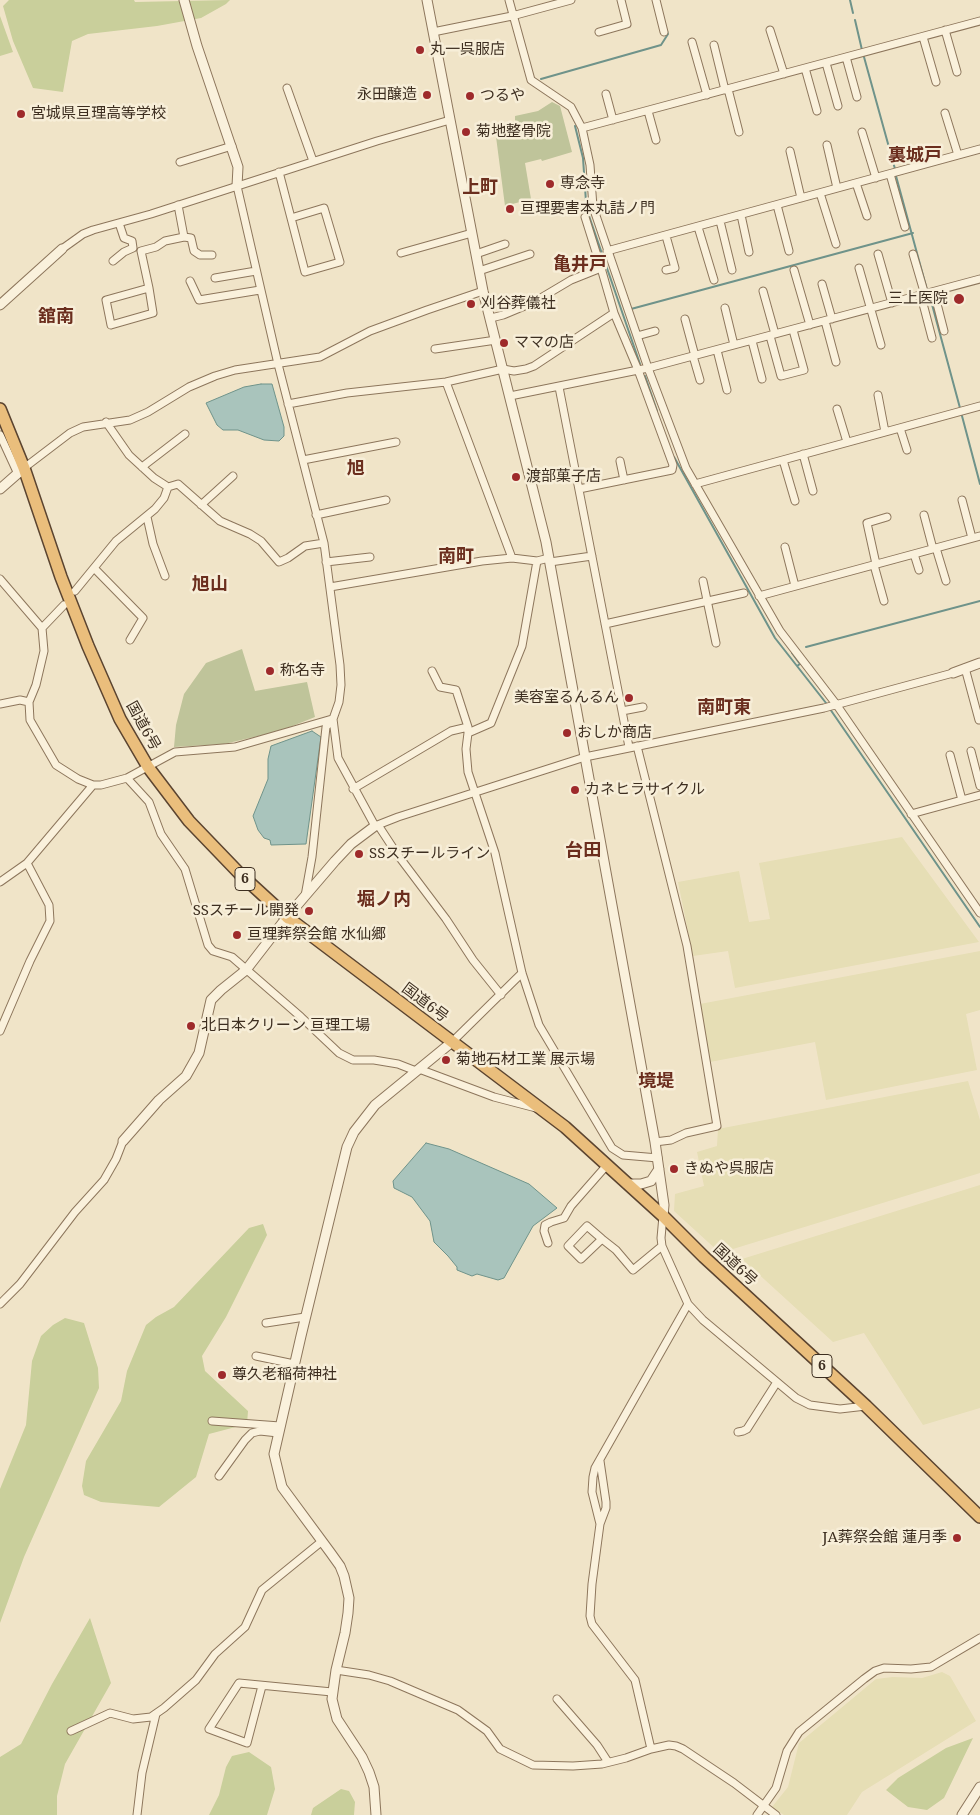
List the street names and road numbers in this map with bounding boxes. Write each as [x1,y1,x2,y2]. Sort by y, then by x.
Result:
street label: 国道6号 [122,698,164,754]
road number: 6 [235,868,255,891]
street label: 国道6号 [398,980,452,1026]
street label: 国道6号 [709,1240,761,1290]
road number: 6 [812,1354,832,1378]

